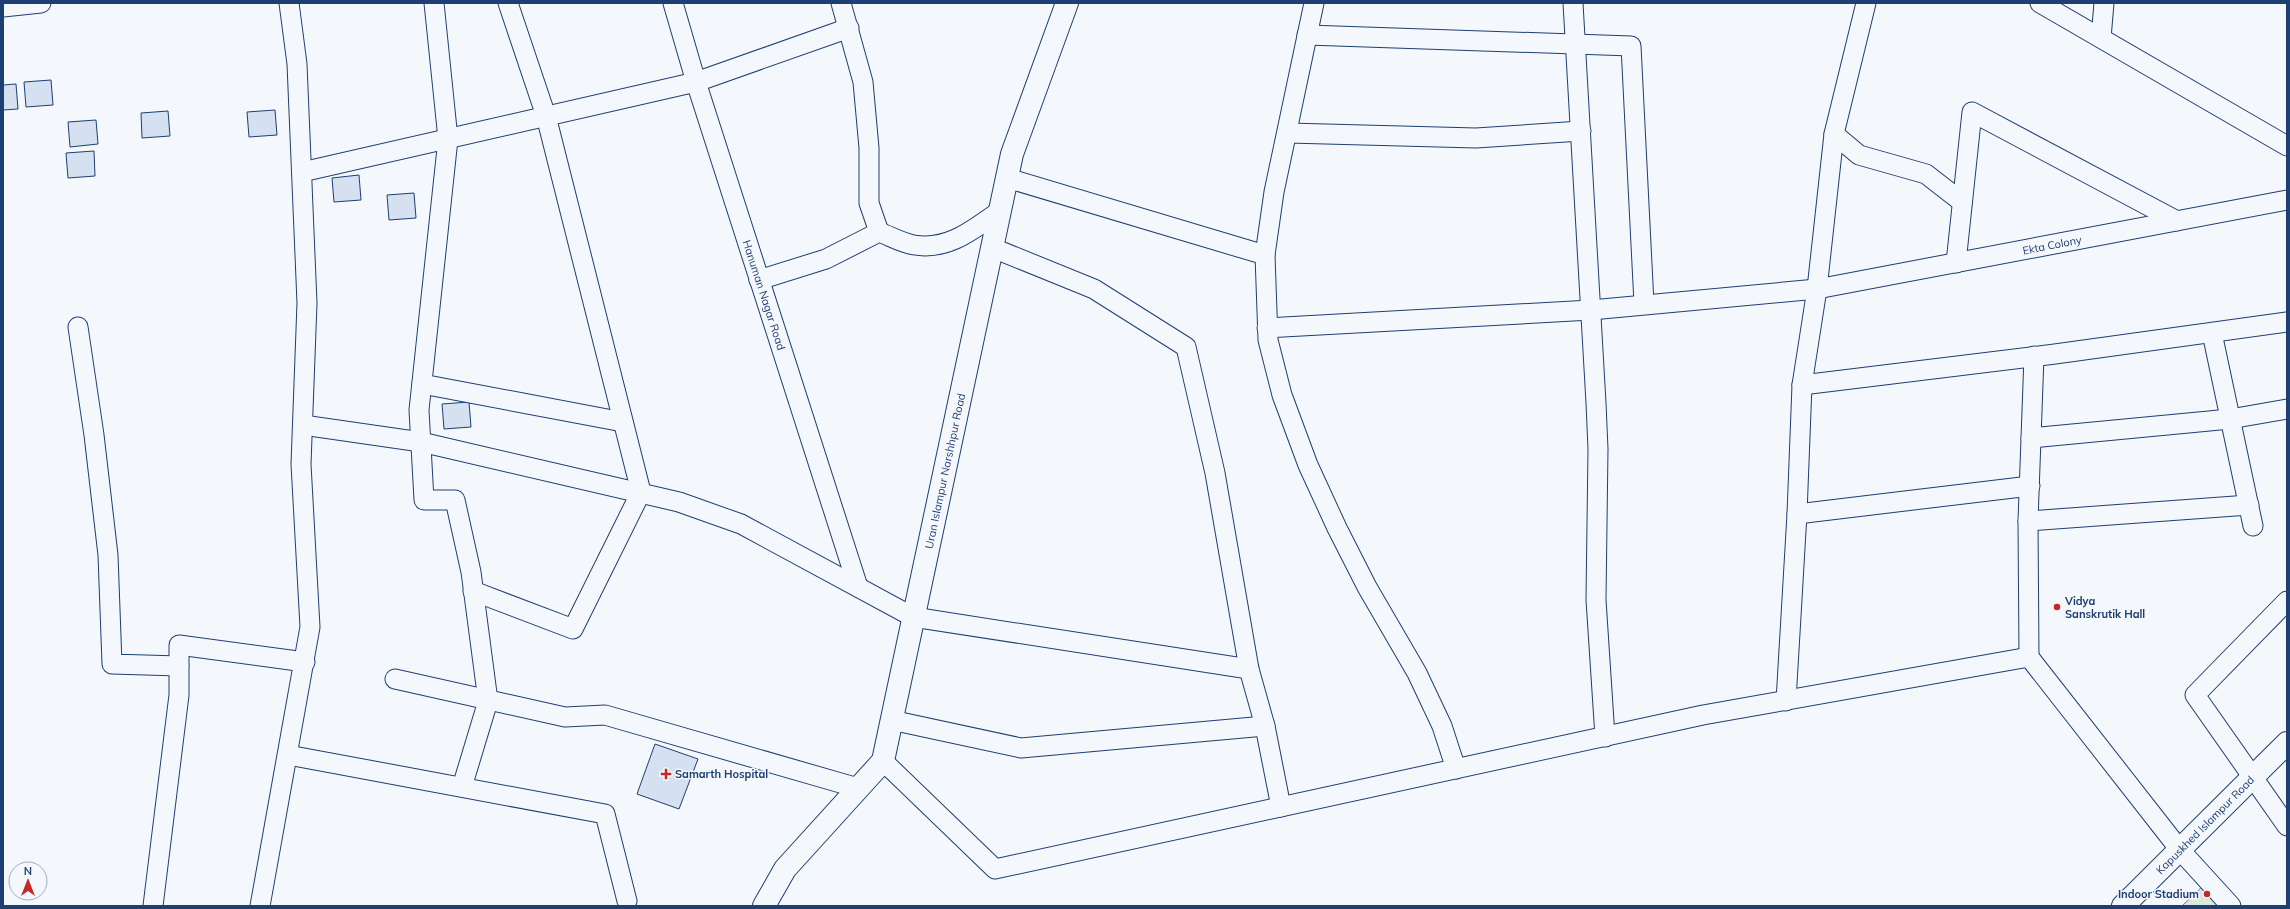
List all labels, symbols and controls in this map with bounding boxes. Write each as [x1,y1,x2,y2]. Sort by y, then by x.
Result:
street label: Ekta Colony [2021,232,2083,258]
street label: Hanuman Nagar Road [740,238,788,352]
street label: Uran Islampur Narshhpur Road [922,392,968,550]
place label: Vidya Sanskrutik Hall [2064,594,2145,621]
marker: Vidya Sanskrutik Hall [2052,602,2062,612]
place label: Samarth Hospital [675,767,768,781]
marker: Samarth Hospital [660,768,672,780]
street label: Kapuskhed Islampur Road [2153,773,2257,877]
north arrow [8,861,48,901]
text: N [24,864,32,878]
place label: Indoor Stadium [2118,887,2199,901]
marker: Indoor Stadium [2202,889,2212,899]

